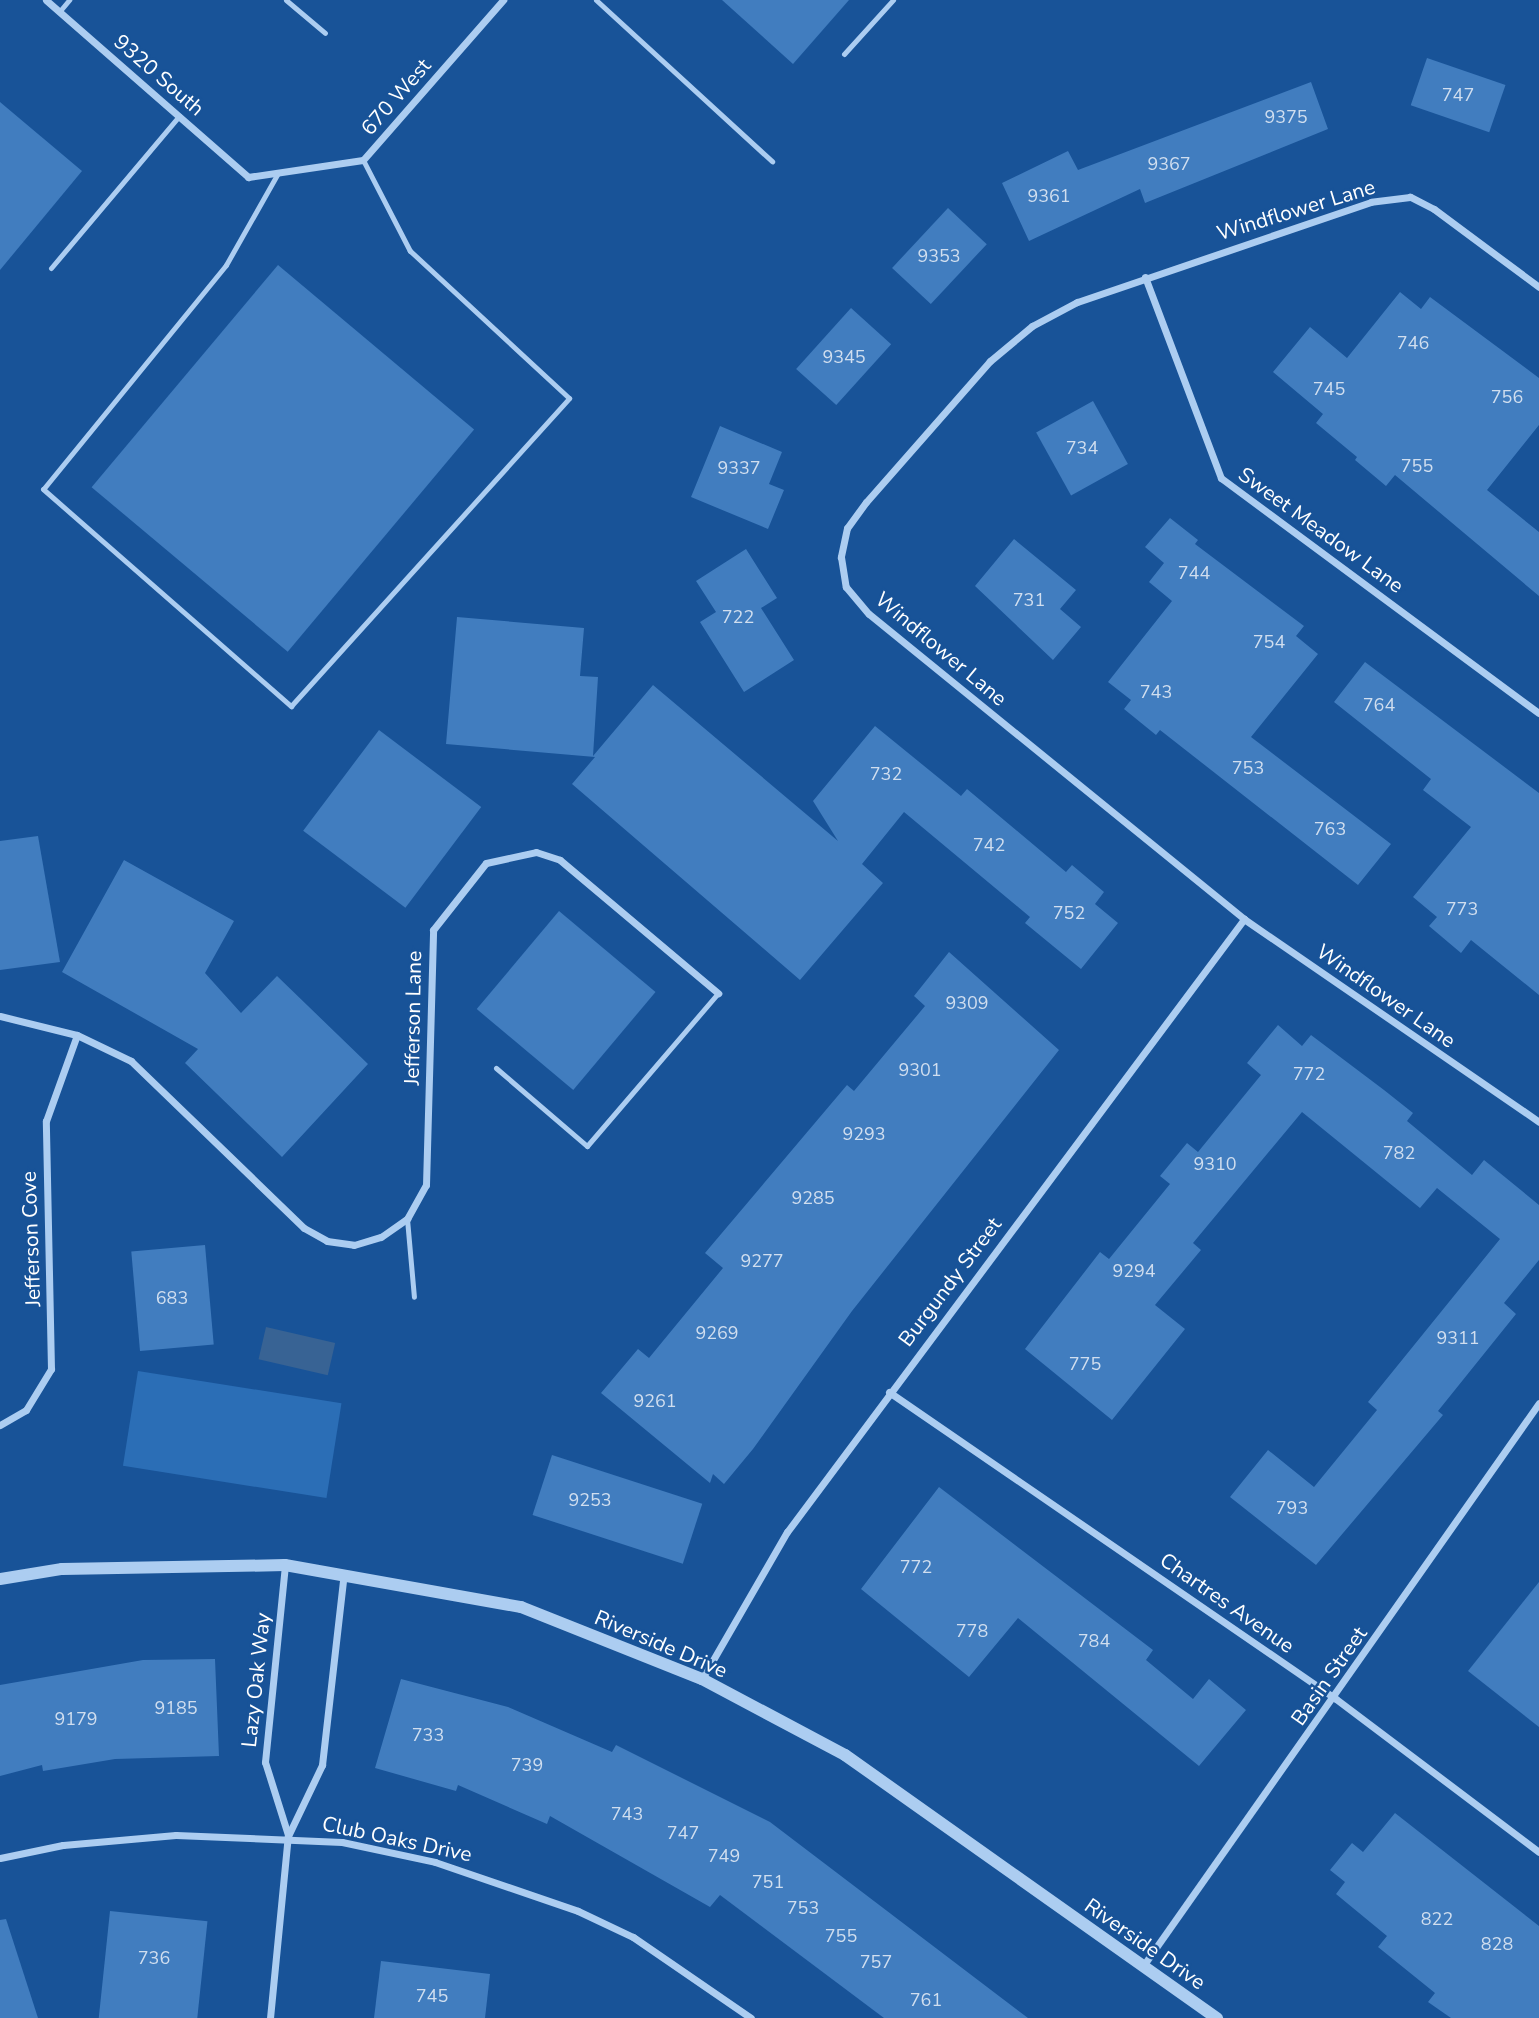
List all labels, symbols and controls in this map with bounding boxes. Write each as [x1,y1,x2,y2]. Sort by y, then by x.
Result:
street label: 9320 South [109,29,209,121]
street label: 670 West [356,53,436,141]
house number: 747 [1442,84,1474,106]
house number: 9375 [1264,106,1308,128]
house number: 9367 [1147,153,1191,175]
street label: Windflower Lane [1214,174,1378,246]
house number: 9361 [1027,185,1071,207]
house number: 9353 [917,245,961,267]
house number: 746 [1397,332,1429,354]
house number: 9345 [822,346,866,368]
house number: 745 [1313,378,1345,400]
house number: 756 [1491,386,1523,408]
house number: 734 [1066,437,1098,459]
house number: 755 [1401,455,1433,477]
house number: 9337 [717,457,761,479]
street label: Sweet Meadow Lane [1233,462,1409,598]
house number: 744 [1178,562,1210,584]
street label: Windflower Lane [870,587,1012,711]
house number: 731 [1013,589,1045,611]
house number: 722 [722,606,754,628]
house number: 754 [1253,631,1285,653]
house number: 743 [1140,681,1172,703]
house number: 764 [1363,694,1395,716]
house number: 753 [1232,757,1264,779]
house number: 732 [870,763,902,785]
house number: 763 [1314,818,1346,840]
house number: 742 [973,834,1005,856]
house number: 773 [1446,898,1478,920]
house number: 752 [1053,902,1085,924]
street label: Windflower Lane [1312,939,1460,1053]
street label: Jefferson Lane [399,950,427,1086]
house number: 9309 [945,992,989,1014]
house number: 9301 [898,1059,942,1081]
house number: 772 [1293,1063,1325,1085]
house number: 9293 [842,1123,886,1145]
house number: 782 [1383,1142,1415,1164]
house number: 9310 [1193,1153,1237,1175]
street label: Jefferson Cove [16,1171,46,1307]
house number: 9285 [791,1187,835,1209]
street label: Burgundy Street [893,1212,1007,1352]
house number: 9277 [740,1250,784,1272]
house number: 9294 [1112,1260,1156,1282]
house number: 683 [156,1287,188,1309]
house number: 9269 [695,1322,739,1344]
house number: 9311 [1436,1327,1480,1349]
house number: 775 [1069,1353,1101,1375]
house number: 9261 [633,1390,677,1412]
house number: 9253 [568,1489,612,1511]
house number: 793 [1276,1497,1308,1519]
street label: Chartres Avenue [1155,1547,1299,1659]
house number: 772 [900,1556,932,1578]
street label: Riverside Drive [591,1605,731,1683]
street label: Lazy Oak Way [236,1611,276,1749]
house number: 778 [956,1620,988,1642]
street label: Basin Street [1286,1622,1372,1730]
house number: 784 [1078,1630,1110,1652]
house number: 9185 [154,1697,198,1719]
house number: 9179 [54,1708,98,1730]
house number: 733 [412,1724,444,1746]
house number: 739 [511,1754,543,1776]
house number: 743 [611,1803,643,1825]
street label: Club Oaks Drive [320,1811,474,1867]
house number: 747 [667,1822,699,1844]
house number: 749 [708,1845,740,1867]
house number: 751 [752,1871,784,1893]
street label: Riverside Drive [1080,1893,1210,1995]
house number: 753 [787,1897,819,1919]
house number: 822 [1421,1908,1453,1930]
house number: 755 [825,1925,857,1947]
house number: 828 [1481,1933,1513,1955]
house number: 736 [138,1947,170,1969]
house number: 757 [860,1951,892,1973]
house number: 745 [416,1985,448,2007]
house number: 761 [910,1989,942,2011]

